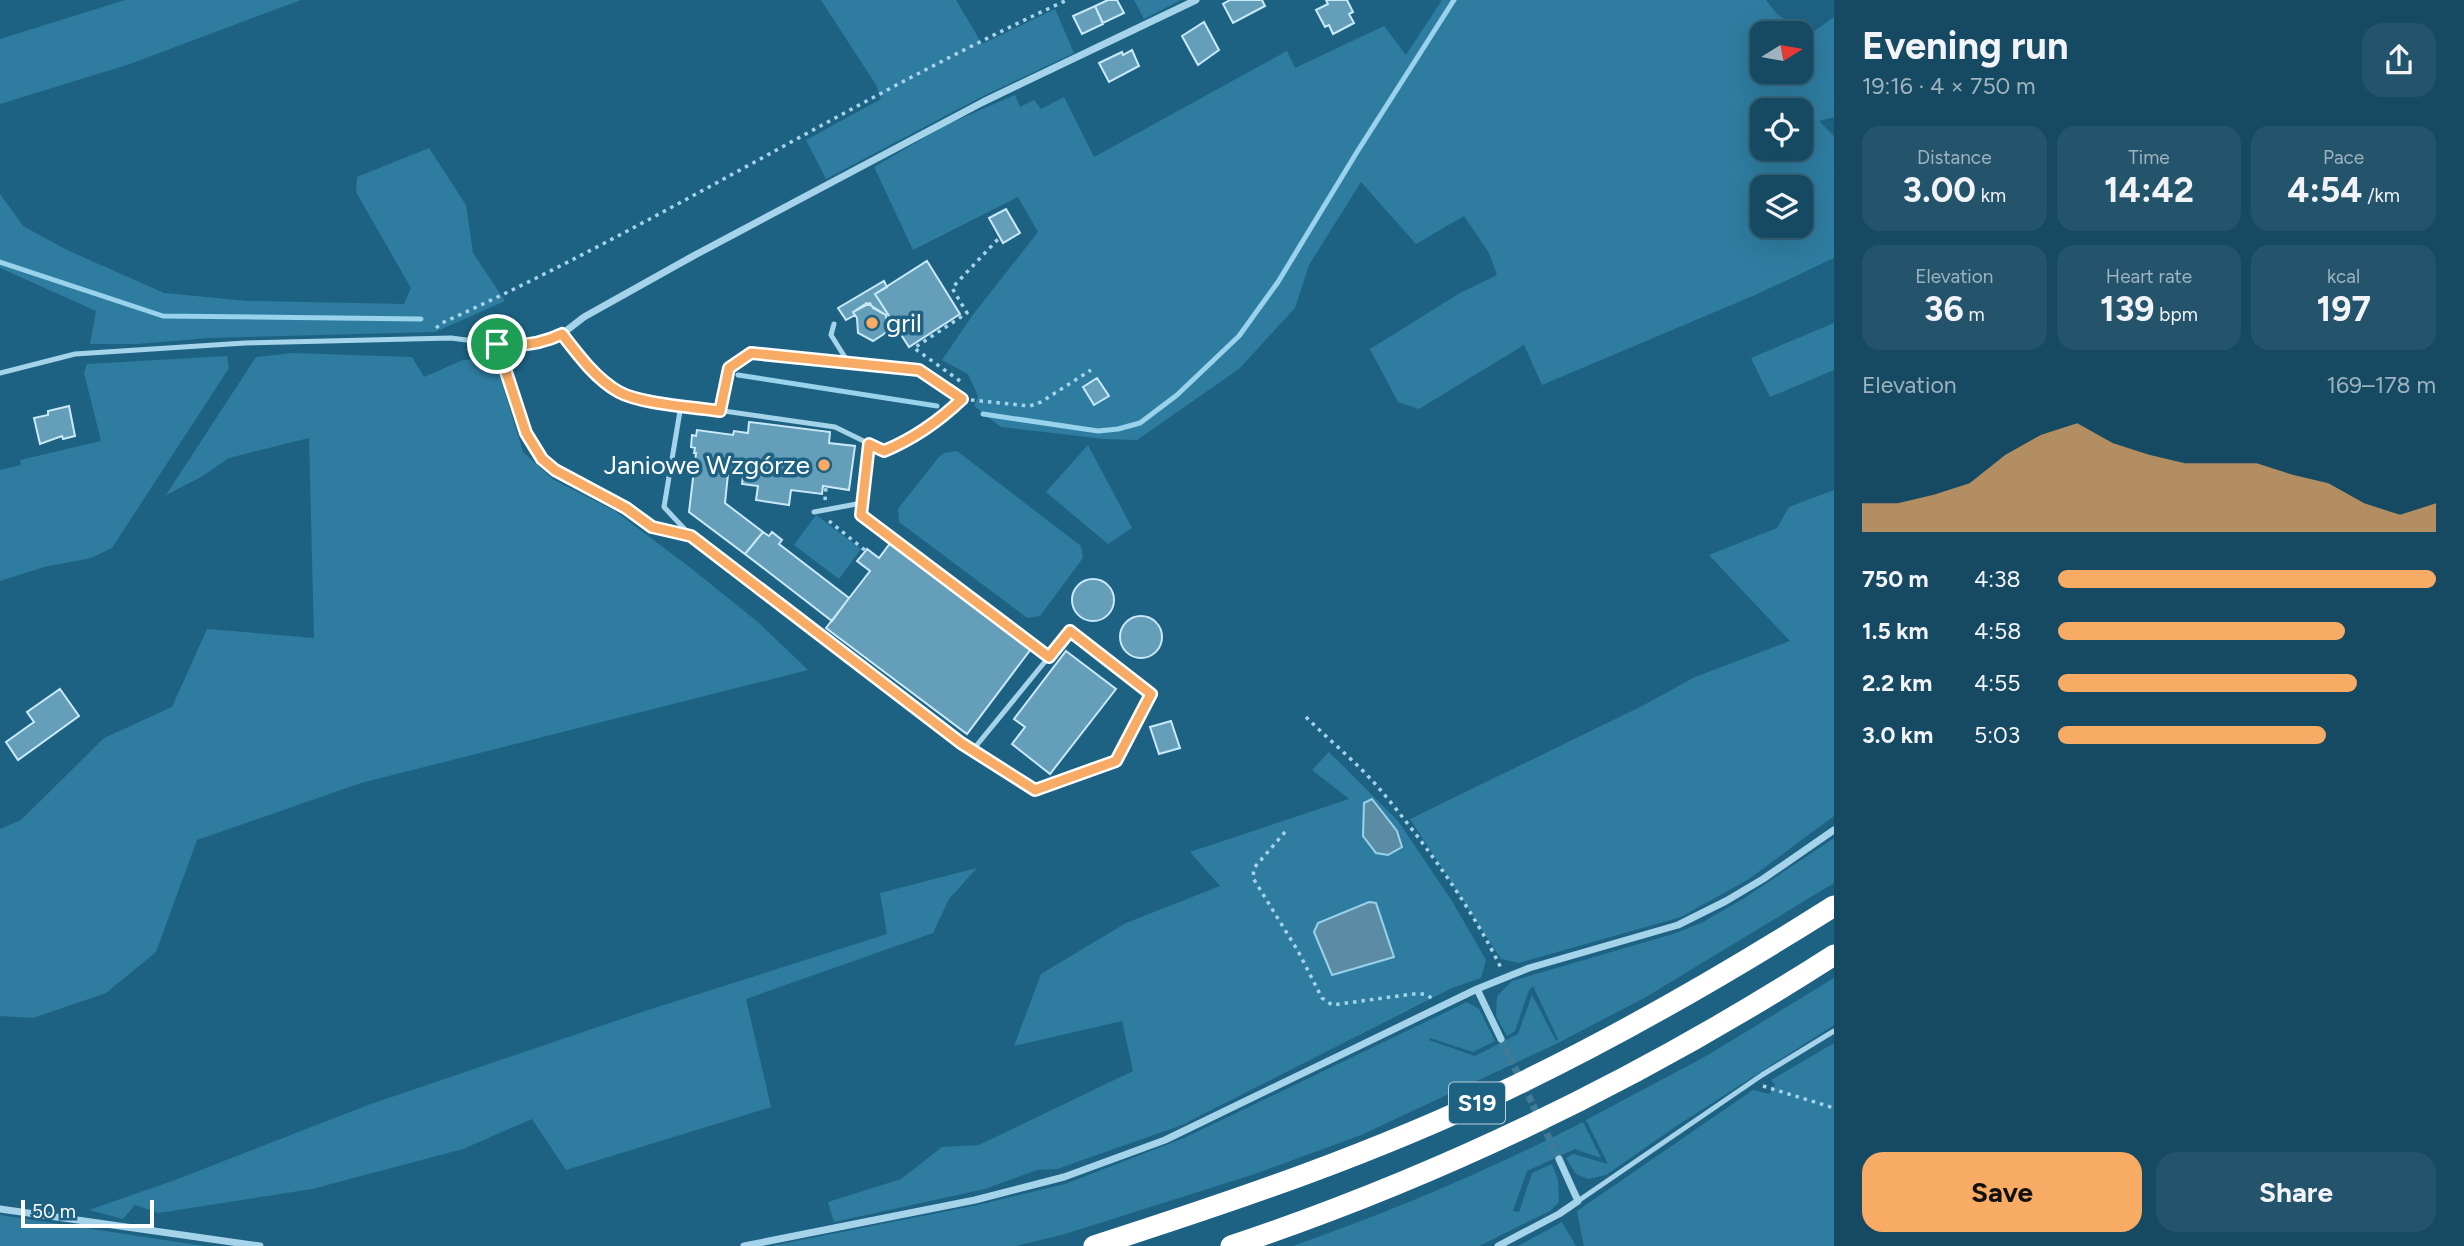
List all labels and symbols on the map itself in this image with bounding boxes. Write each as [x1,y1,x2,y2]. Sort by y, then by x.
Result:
north arrow [1750,21,1813,84]
place label: gril [886,307,922,339]
pin [467,314,527,374]
marker: gril [864,315,880,331]
place label: Janiowe Wzgórze [604,449,810,481]
marker: Janiowe Wzgórze [816,457,832,473]
road number: S19 [1449,1083,1505,1124]
scale bar [21,1197,154,1229]

